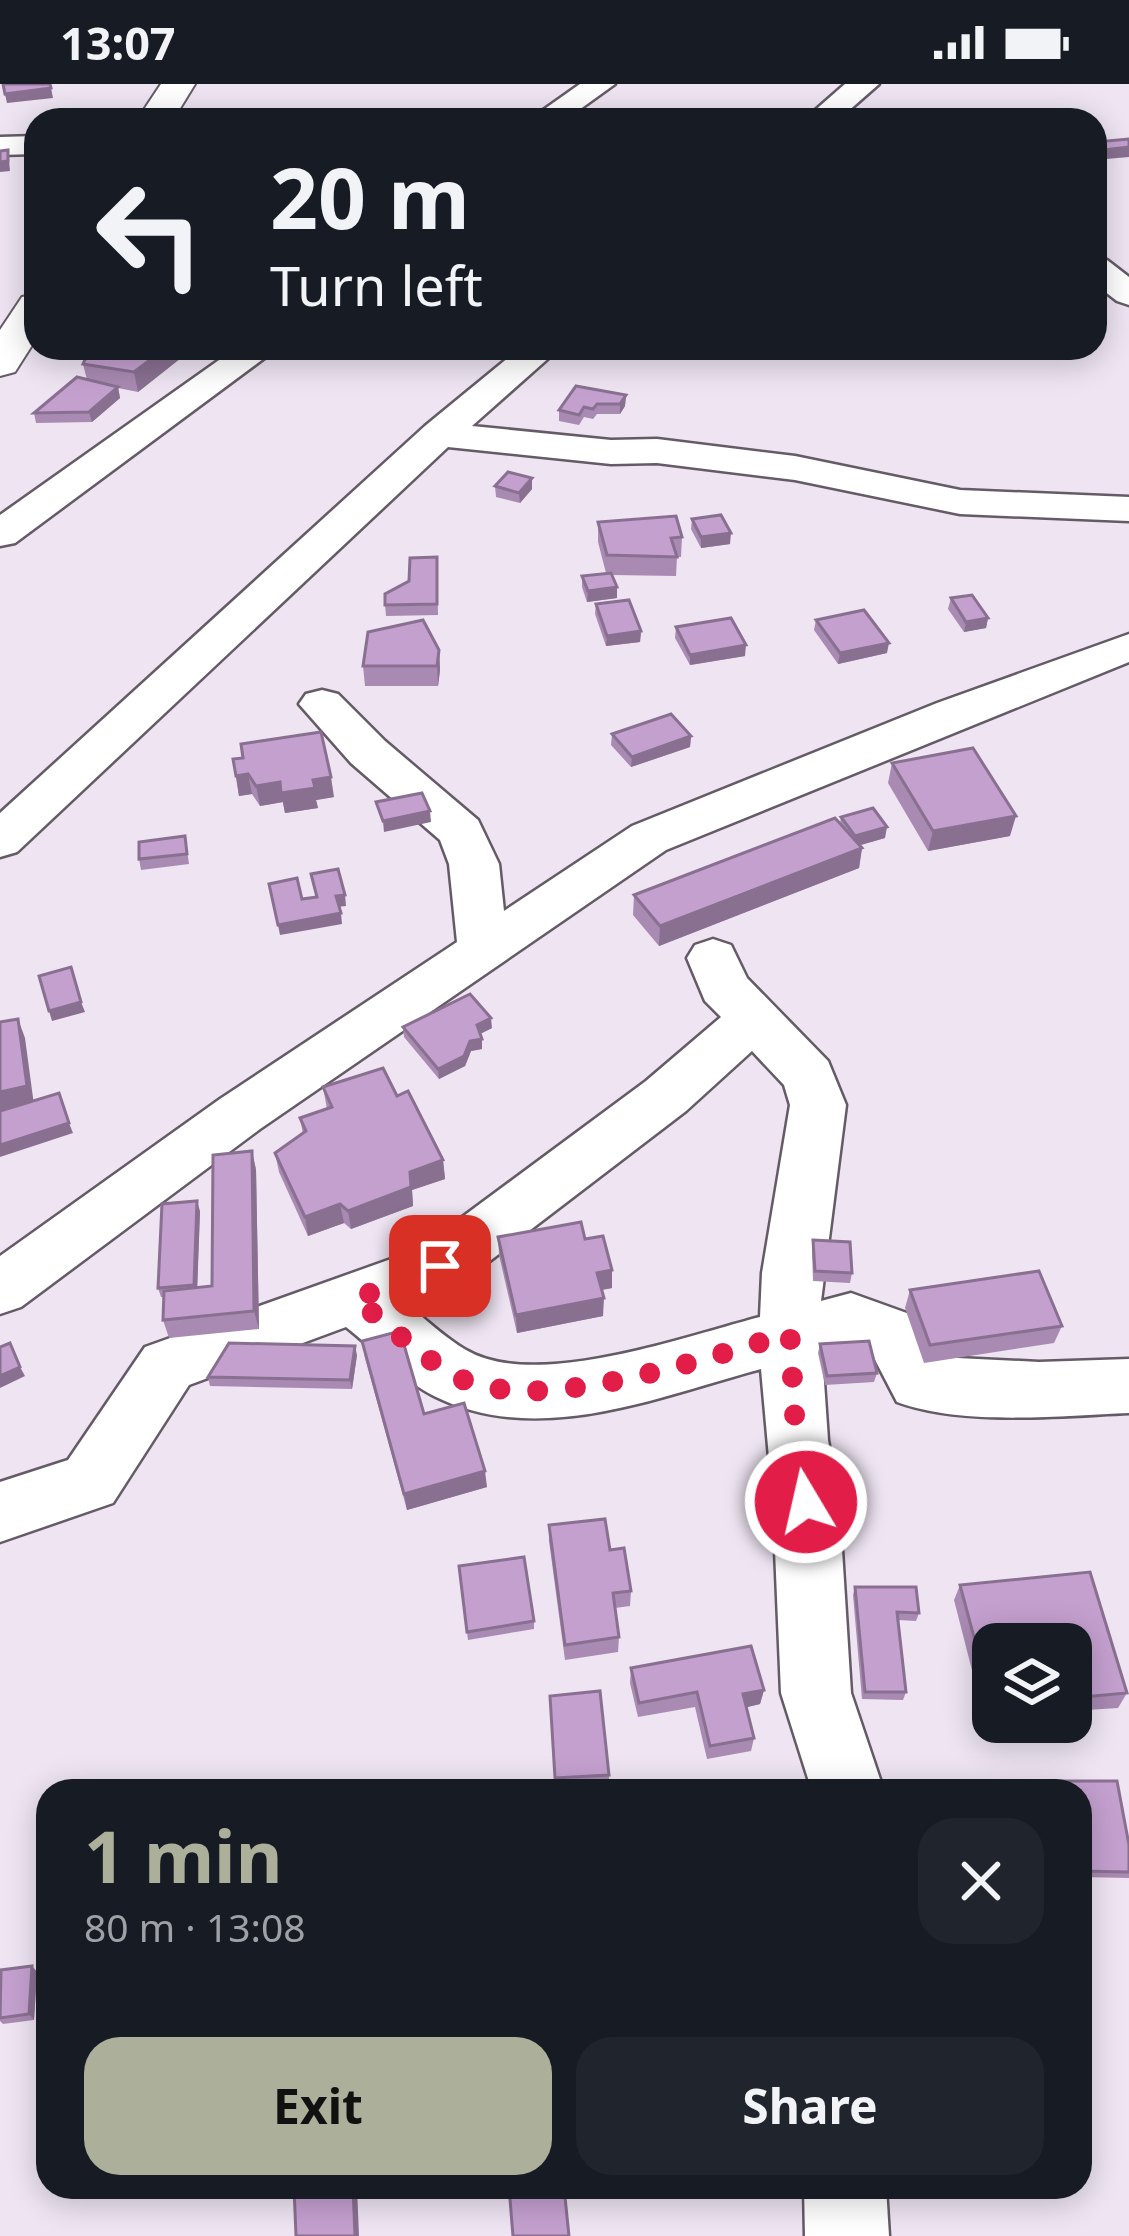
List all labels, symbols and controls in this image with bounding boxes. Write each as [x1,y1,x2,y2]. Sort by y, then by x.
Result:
text: 13:07 [60,12,176,73]
text: 20 m [270,139,470,254]
icon: left [72,156,228,312]
text: Turn left [270,248,483,322]
pin [389,1215,491,1317]
icon: arrive [407,1233,473,1299]
position arrow [743,1439,869,1565]
map controls [972,1623,1092,1743]
button: layers [972,1623,1092,1743]
text: 1 min [84,1806,282,1904]
button: close [918,1818,1044,1944]
text: 80 m · 13:08 [84,1900,306,1953]
button: Exit [84,2037,552,2175]
button: Share [576,2037,1044,2175]

